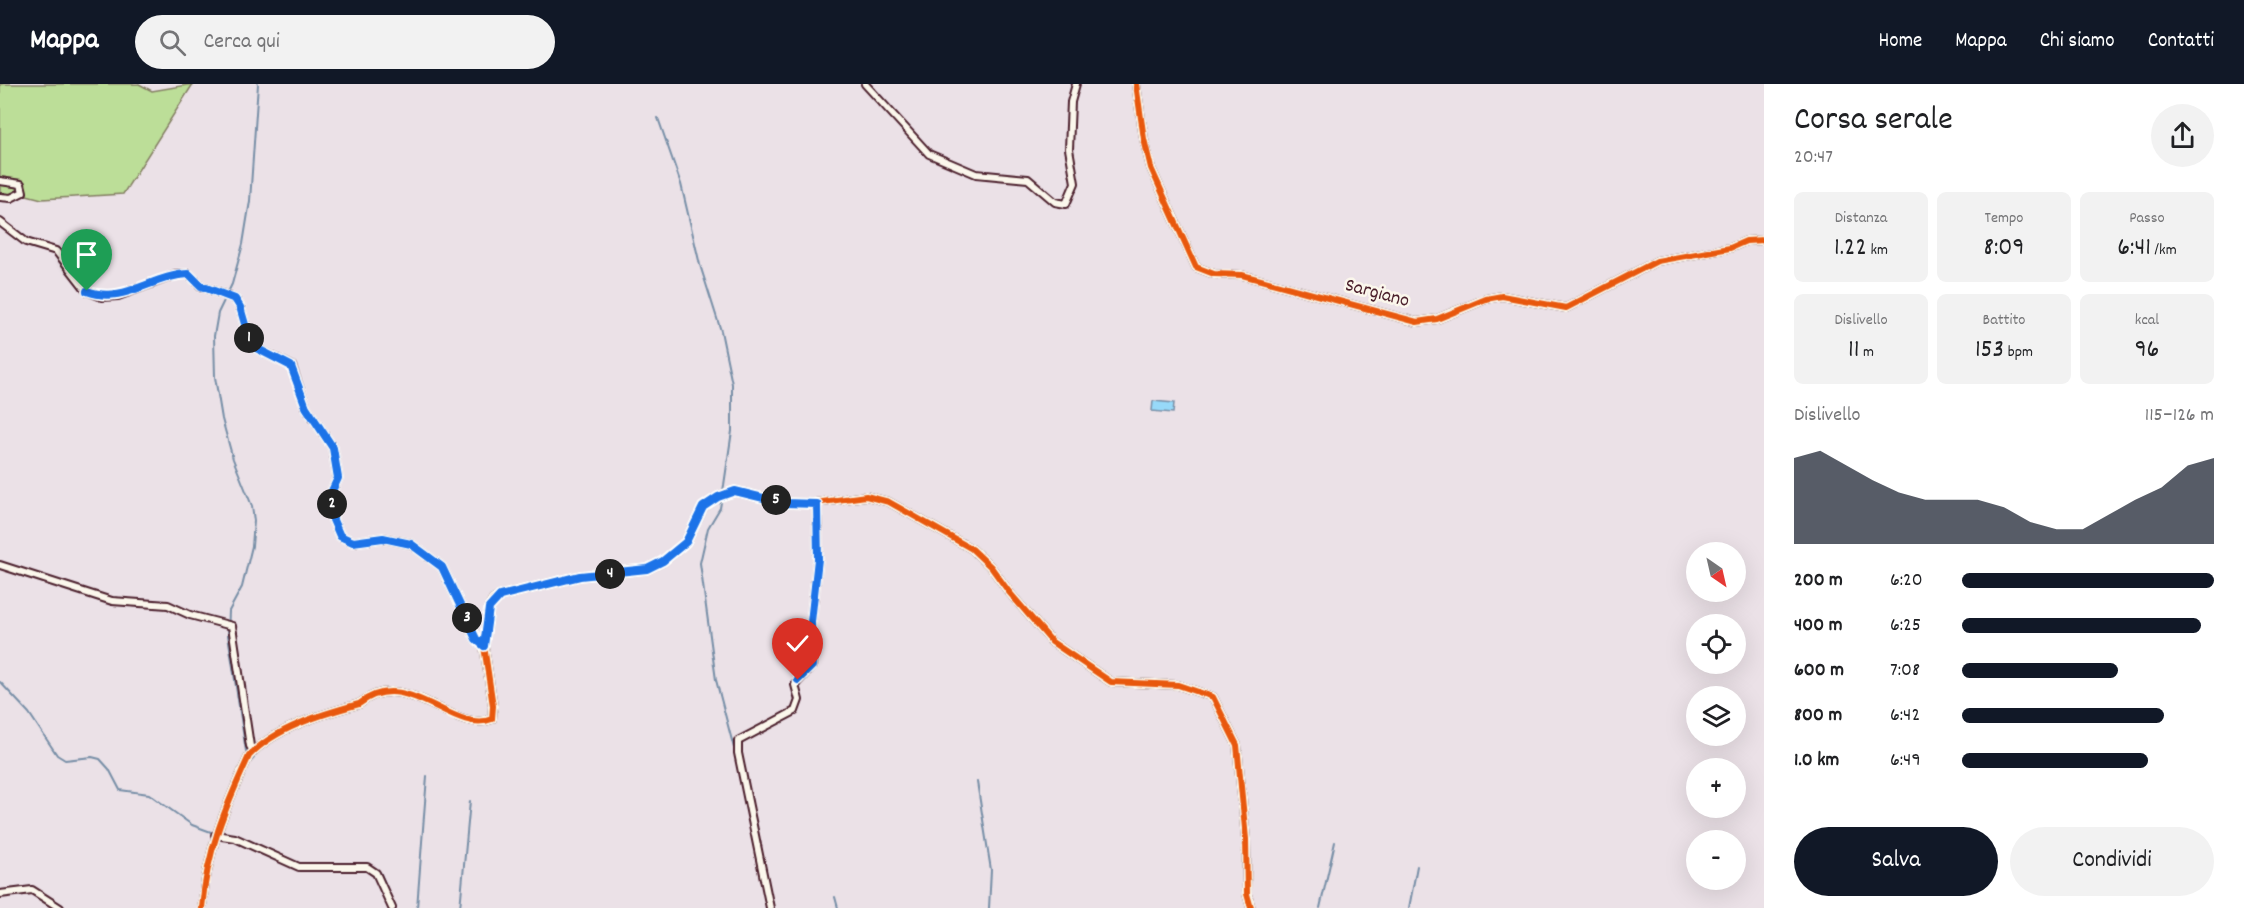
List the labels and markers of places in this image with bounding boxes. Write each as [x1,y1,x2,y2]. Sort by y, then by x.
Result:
pin [61,229,112,291]
pin: 1 [234,323,264,353]
pin: 5 [761,485,791,515]
pin: 2 [317,489,347,519]
pin: 4 [595,559,625,589]
pin: 3 [452,603,482,633]
pin [772,618,823,680]

